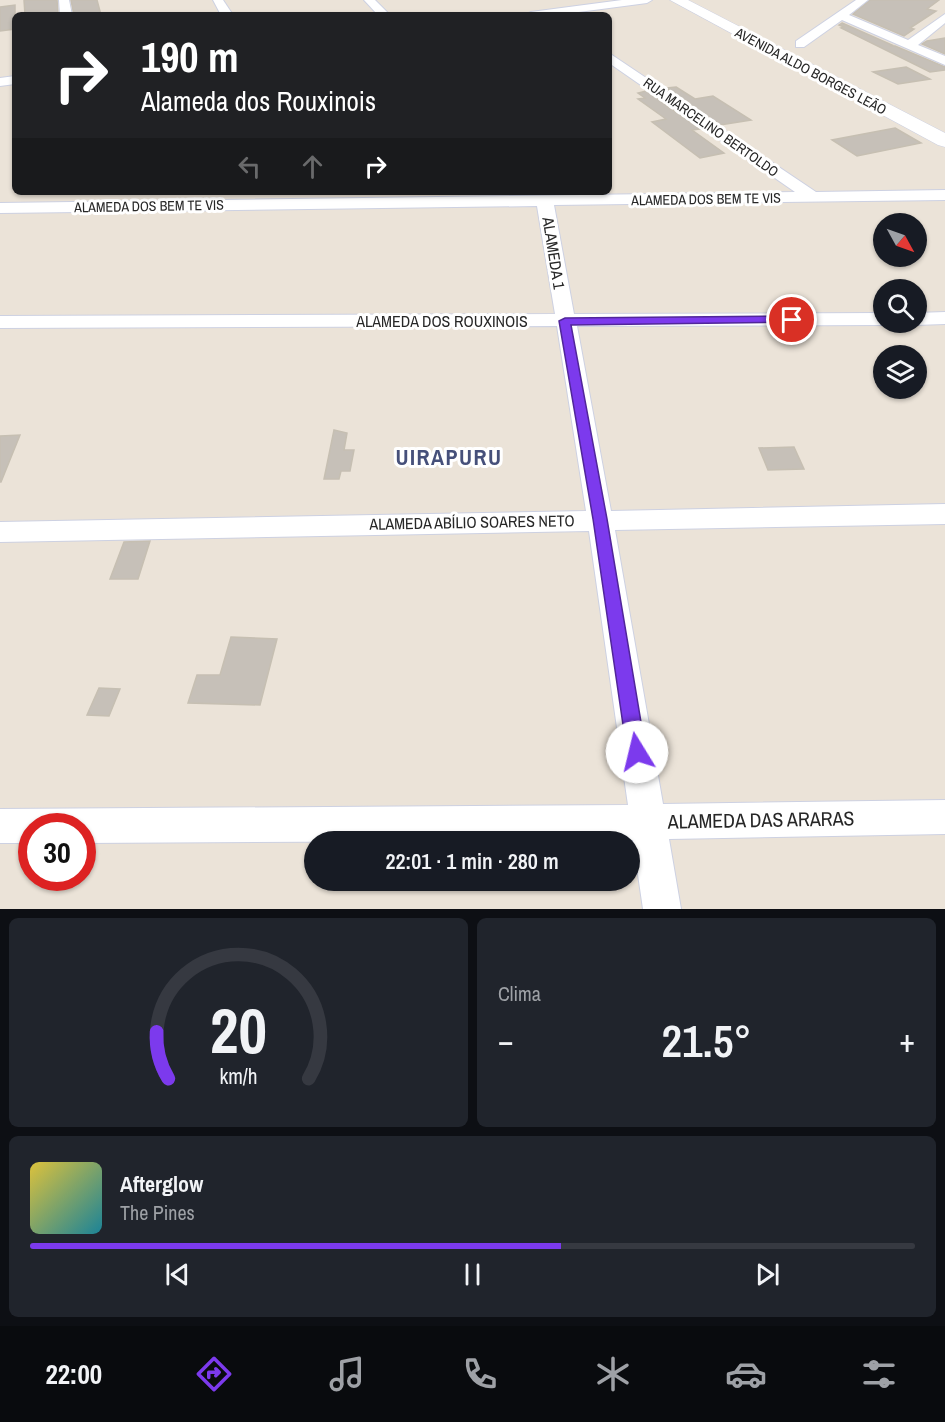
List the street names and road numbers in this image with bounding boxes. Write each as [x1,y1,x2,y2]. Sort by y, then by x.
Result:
street label: AVENIDA ALDO BORGES LEÃO [731,23,890,119]
street label: RUA MARCELINO BERTOLDO [640,73,782,181]
street label: ALAMEDA DOS BEM TE VIS [630,189,781,209]
street label: ALAMEDA DOS BEM TE VIS [73,196,224,216]
street label: ALAMEDA 1 [537,214,571,291]
street label: ALAMEDA DOS ROUXINOIS [355,310,528,332]
street label: ALAMEDA ABÍLIO SOARES NETO [368,509,575,535]
street label: ALAMEDA DAS ARARAS [666,804,855,835]

